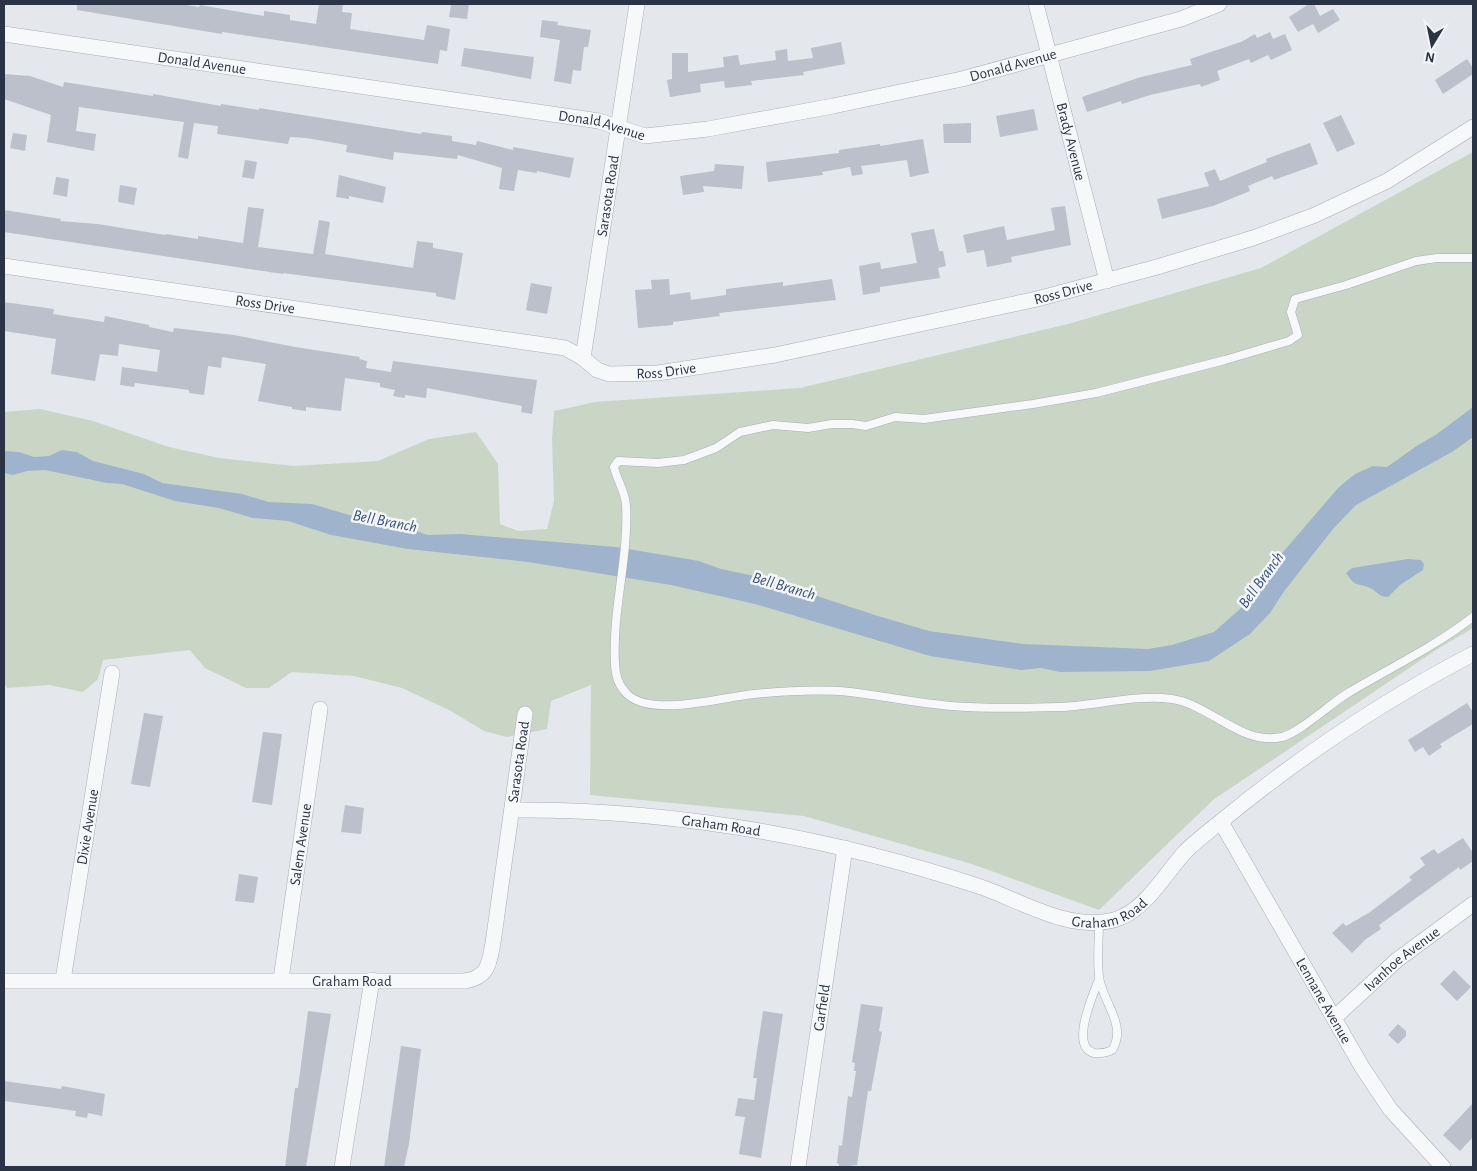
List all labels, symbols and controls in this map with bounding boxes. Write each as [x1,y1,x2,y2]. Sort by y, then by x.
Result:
north arrow [1407,20,1457,70]
street label: Donald Avenue [968,46,1058,84]
street label: Donald Avenue [157,49,247,77]
text: N [1424,49,1436,65]
street label: Brady Avenue [1054,101,1088,182]
street label: Donald Avenue [557,108,647,143]
street label: Sarasota Road [594,154,621,238]
street label: Ross Drive [1032,277,1094,307]
street label: Ross Drive [234,292,296,316]
street label: Ross Drive [636,360,697,381]
water label: Bell Branch [352,507,418,535]
water label: Bell Branch [1235,549,1287,611]
water label: Bell Branch [751,569,817,603]
street label: Sarasota Road [505,720,531,803]
street label: Dixie Avenue [74,788,101,866]
street label: Salem Avenue [287,802,314,886]
street label: Graham Road [681,812,762,839]
street label: Graham Road [1071,895,1150,930]
street label: Ivanhoe Avenue [1361,924,1442,994]
street label: Lennane Avenue [1293,955,1354,1046]
street label: Graham Road [312,974,392,989]
street label: Garfield [811,983,832,1032]

